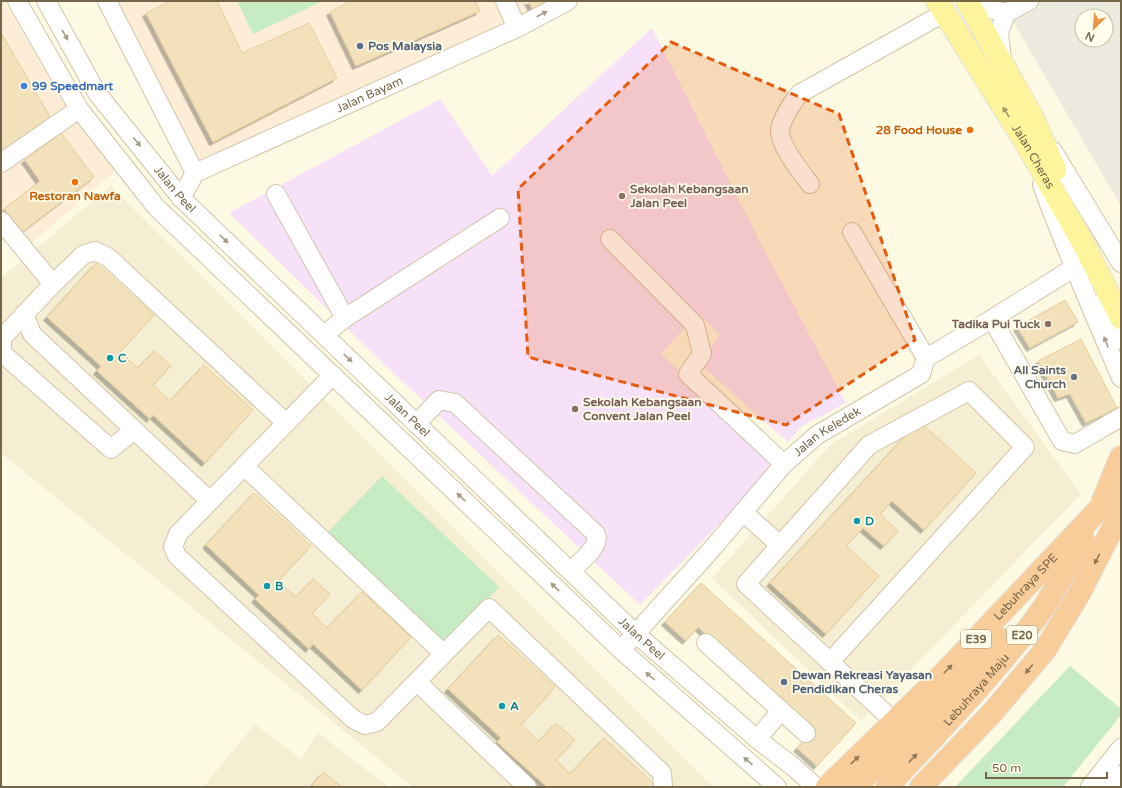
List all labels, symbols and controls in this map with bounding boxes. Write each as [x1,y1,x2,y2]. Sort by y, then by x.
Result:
north arrow [1074,8,1114,48]
one-way arrow [537,11,548,17]
one-way arrow [61,29,68,41]
text: N [1083,29,1097,44]
place label: Pos Malaysia [368,39,442,54]
marker: Pos Malaysia [355,41,365,51]
street label: Jalan Bayam [334,73,405,116]
place label: 99 Speedmart [32,79,114,94]
marker: 99 Speedmart [19,81,29,91]
one-way arrow [1003,106,1010,118]
street label: Jalan Cheras [1009,122,1058,191]
place label: 28 Food House [876,123,962,137]
marker: 28 Food House [965,125,975,135]
one-way arrow [133,137,141,148]
street label: Jalan Peel [151,163,199,215]
marker: Restoran Nawfa [70,177,80,187]
place label: Sekolah Kebangsaan Jalan Peel [629,182,749,210]
place label: Restoran Nawfa [29,189,121,203]
marker: Sekolah Kebangsaan Jalan Peel [617,191,627,201]
one-way arrow [219,234,229,244]
place label: Tadika Pui Tuck [951,317,1040,331]
marker: Tadika Pui Tuck [1043,319,1053,329]
one-way arrow [1103,337,1109,348]
place label: C [118,351,127,365]
marker: C [105,353,115,363]
one-way arrow [343,353,353,363]
place label: All Saints Church [1013,363,1066,391]
marker: All Saints Church [1069,372,1079,382]
street label: Jalan Peel [382,390,433,440]
place label: Sekolah Kebangsaan Convent Jalan Peel [583,395,702,423]
marker: Sekolah Kebangsaan Convent Jalan Peel [570,404,580,414]
street label: Jalan Keledek [791,404,864,459]
one-way arrow [456,492,466,502]
place label: D [865,514,874,528]
marker: D [852,516,862,526]
street label: Lebuhraya SPE [991,550,1061,623]
one-way arrow [1094,554,1100,565]
place label: B [275,579,283,593]
marker: B [262,581,272,591]
one-way arrow [550,582,560,592]
street label: Jalan Peel [616,614,668,663]
road number: E20 [1007,626,1037,644]
road number: E39 [961,630,991,648]
street label: Lebuhraya Maju [940,651,1012,729]
one-way arrow [943,664,953,674]
one-way arrow [1024,664,1033,675]
place label: Dewan Rekreasi Yayasan Pendidikan Cheras [792,668,932,696]
one-way arrow [645,671,655,680]
marker: Dewan Rekreasi Yayasan Pendidikan Cheras [779,677,789,687]
place label: A [510,699,519,713]
marker: A [497,701,507,711]
one-way arrow [909,753,918,764]
scale bar [986,754,1107,780]
one-way arrow [850,755,860,765]
one-way arrow [742,757,753,766]
text: 50 m [992,761,1021,775]

